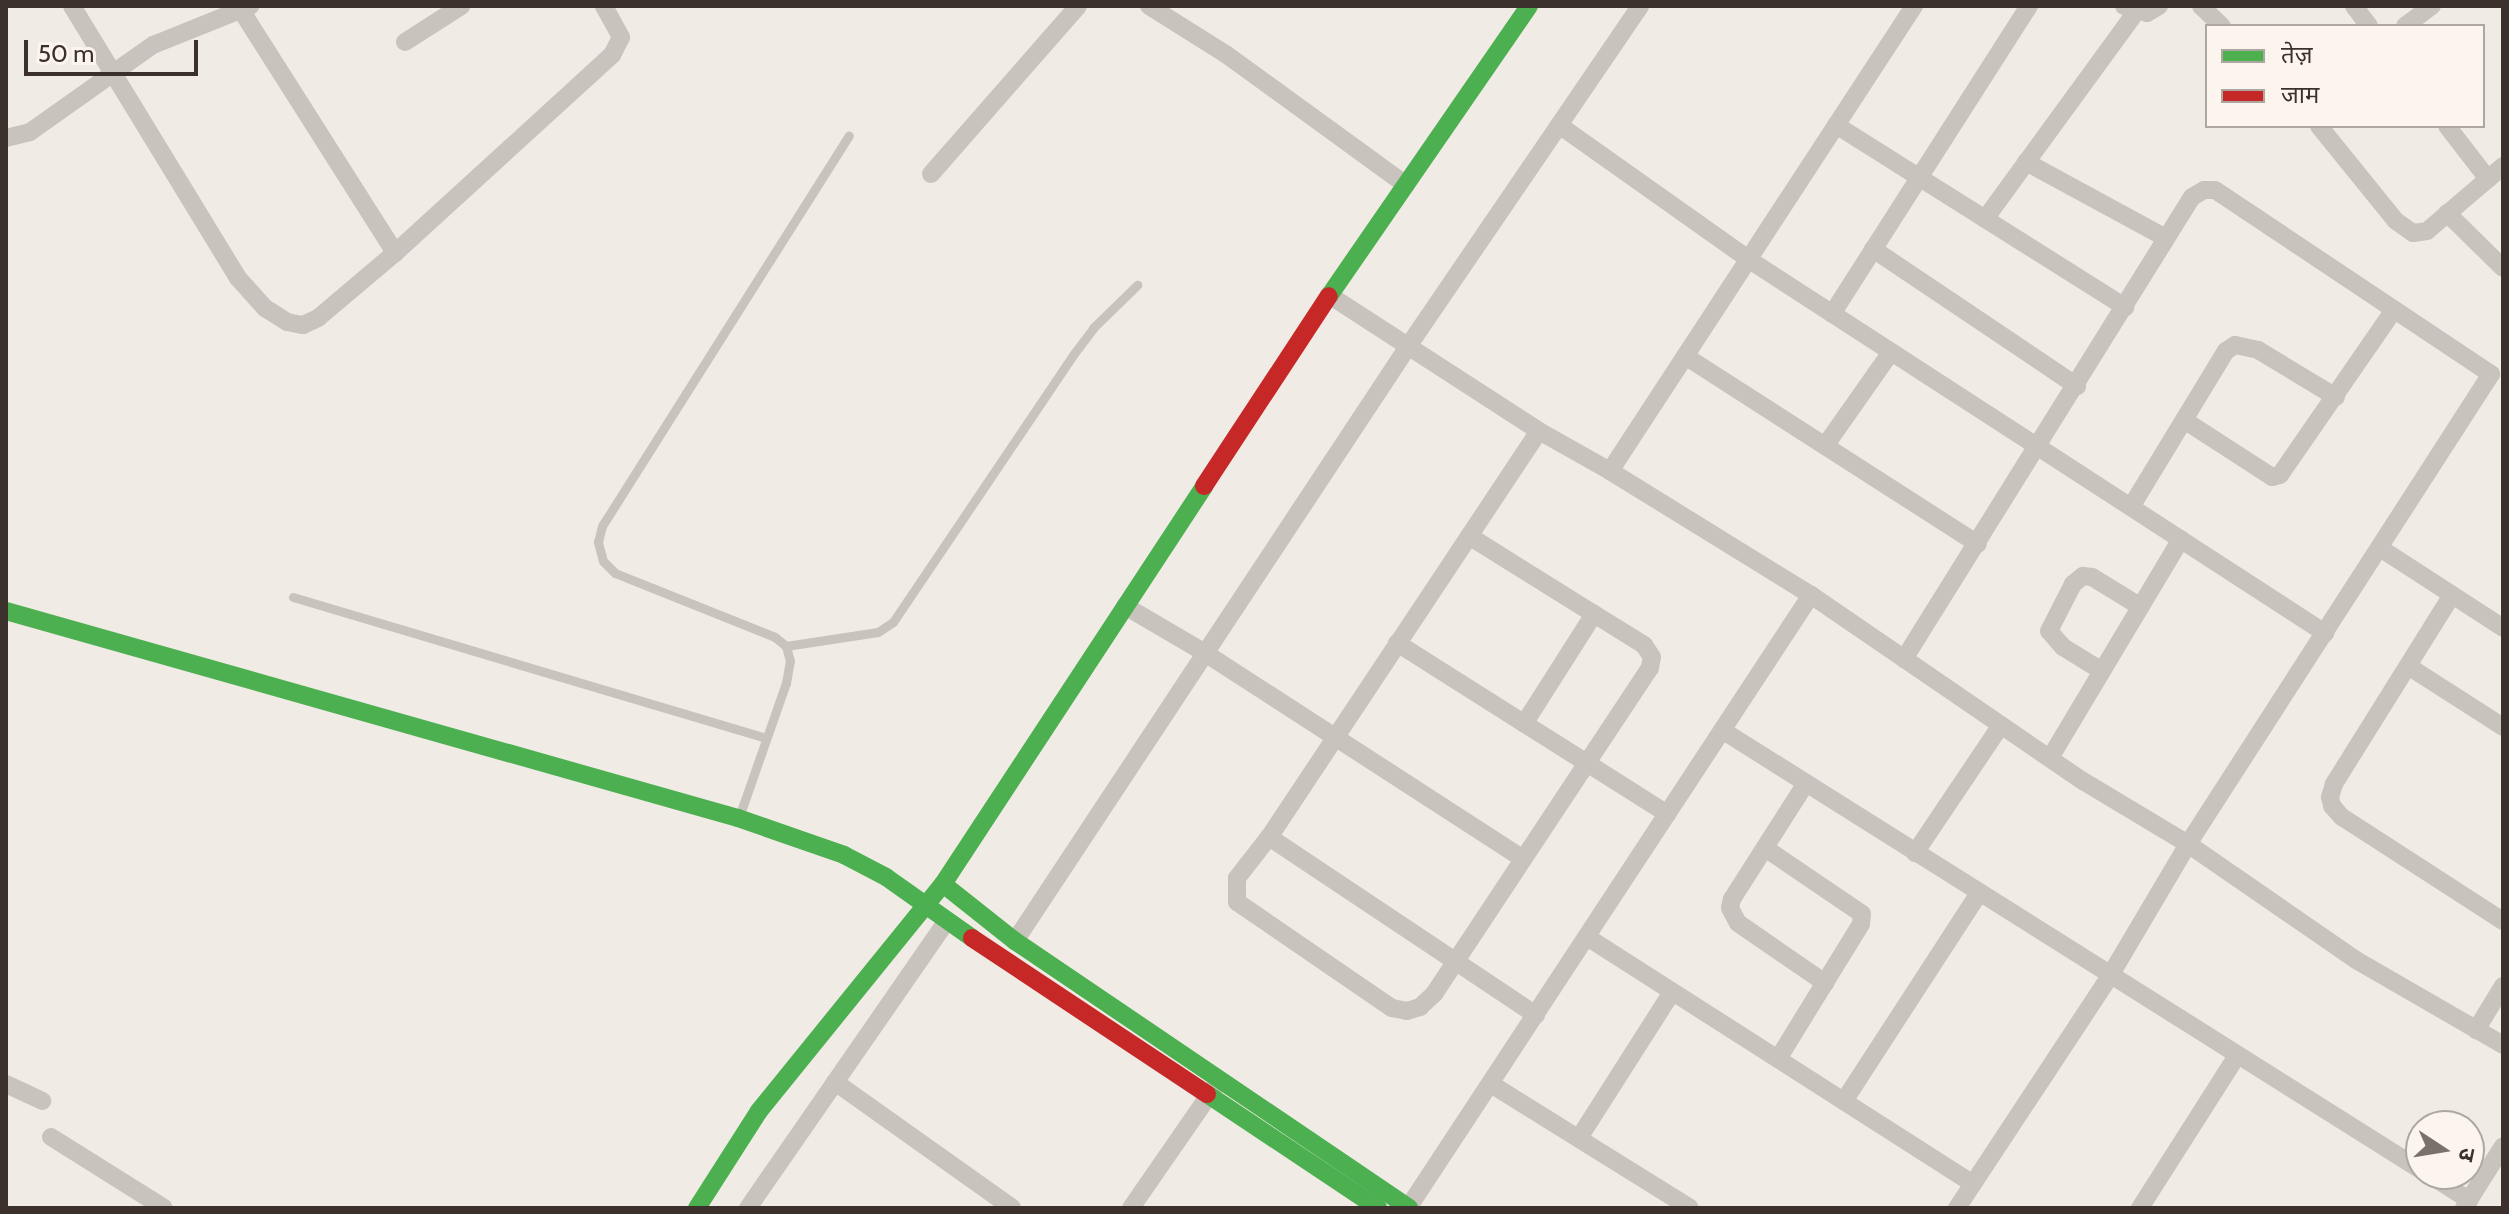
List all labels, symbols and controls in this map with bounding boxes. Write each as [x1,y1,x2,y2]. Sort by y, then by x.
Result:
scale bar [28,24,202,74]
legend [2205,24,2485,128]
text: 50 m [38,39,94,68]
text: तेज़ [2281,40,2313,69]
text: जाम [2281,80,2319,109]
north arrow [2405,1110,2485,1190]
text: उ [2452,1146,2482,1164]

